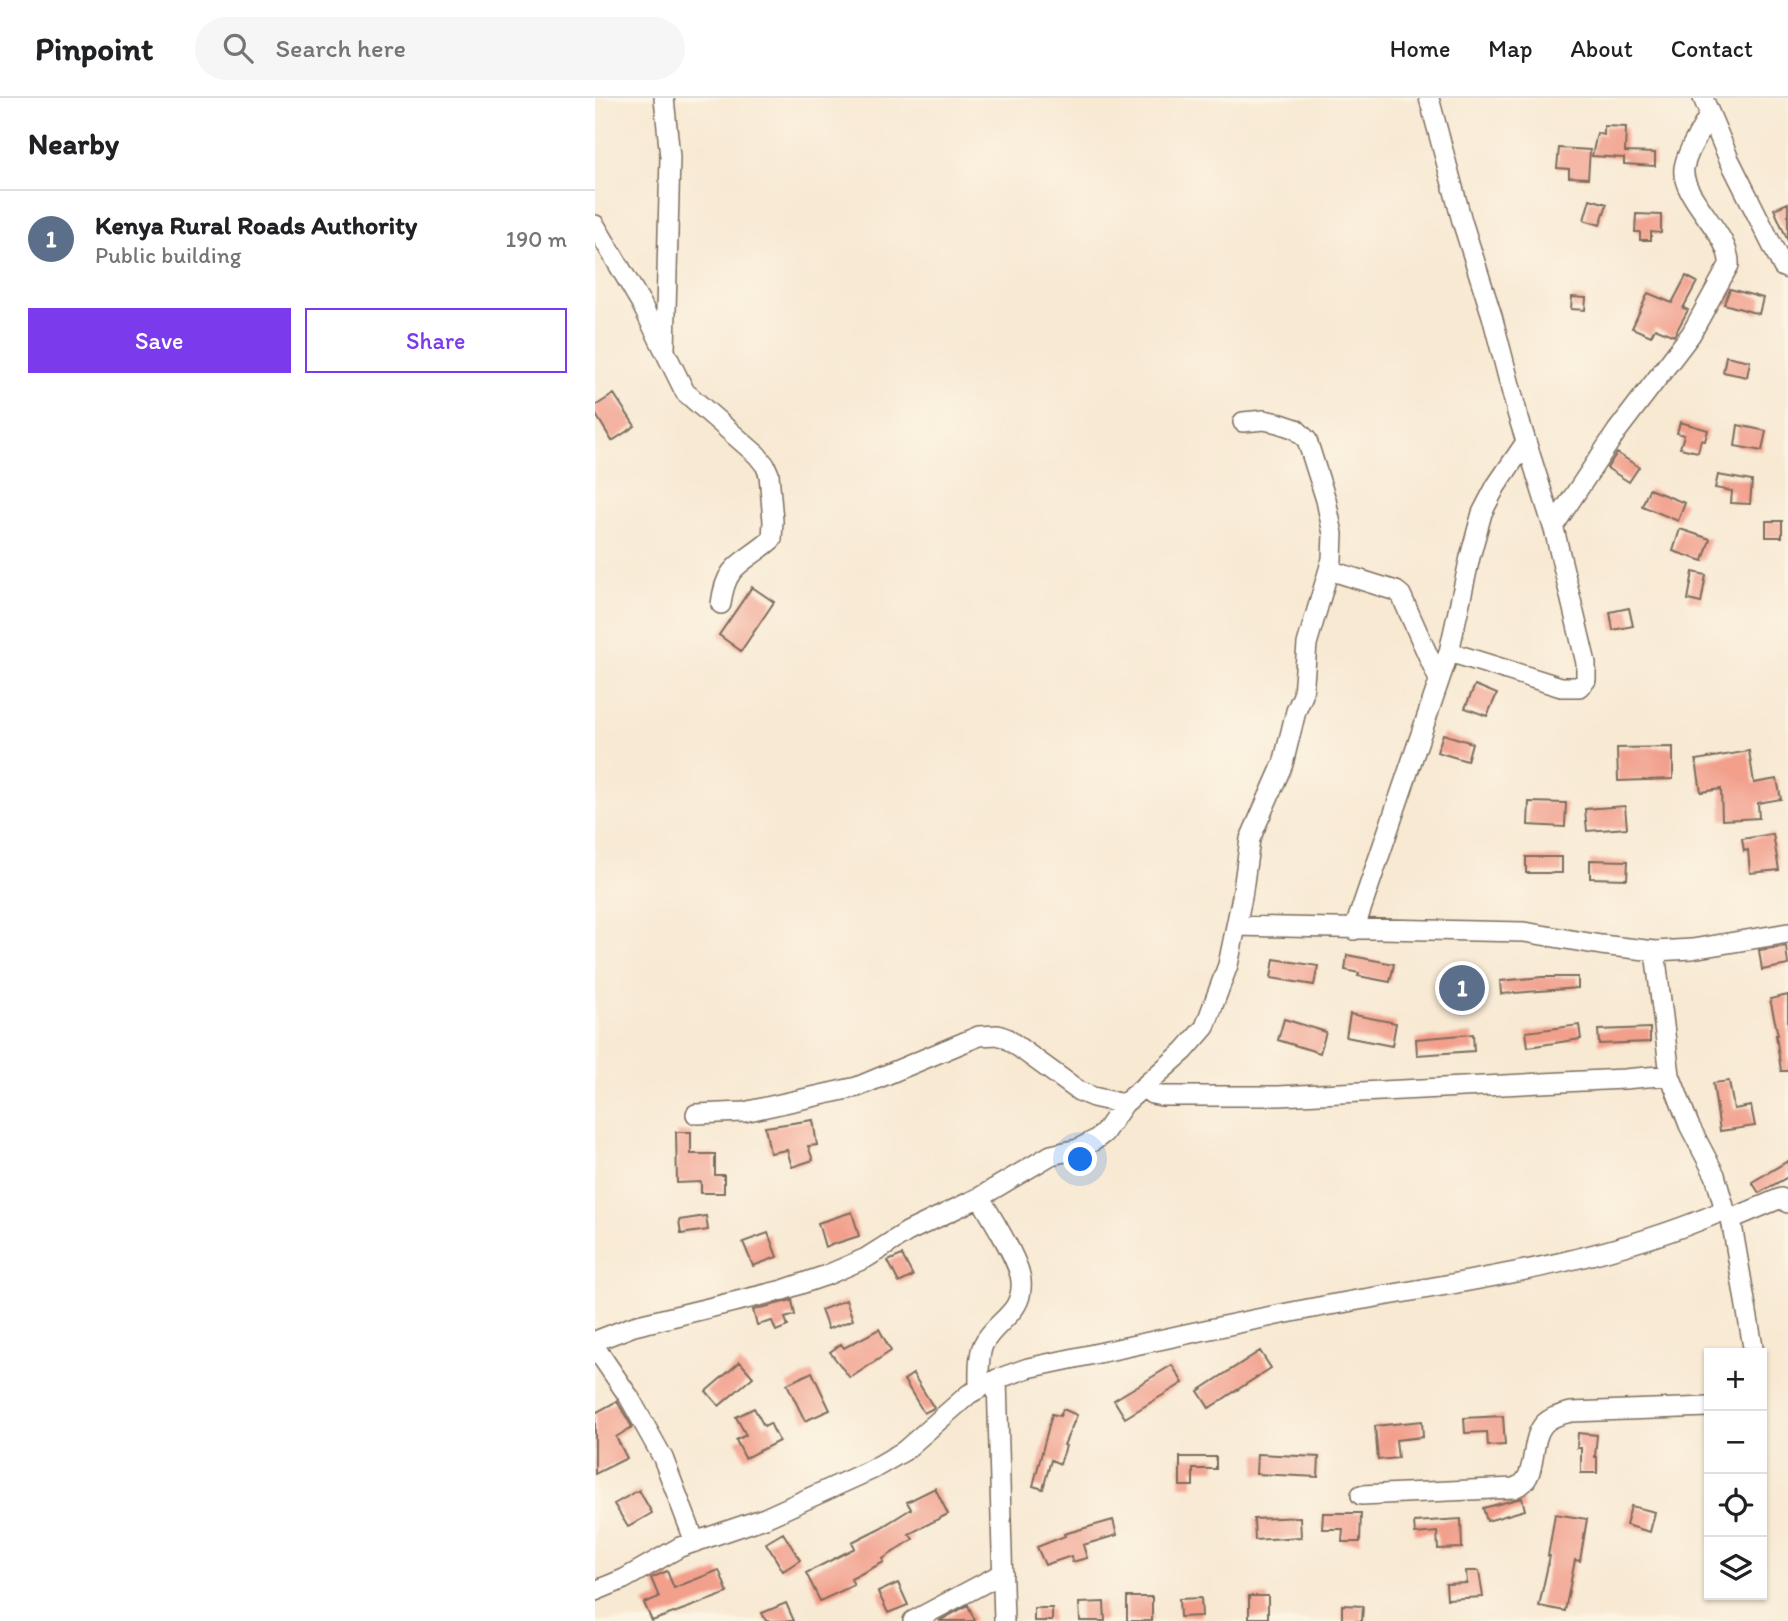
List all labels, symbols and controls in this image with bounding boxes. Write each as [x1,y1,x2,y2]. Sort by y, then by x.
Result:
search box [195,17,685,80]
text: Pinpoint [35,29,153,68]
icon: search [219,29,257,67]
text: Search here [275,32,406,64]
text: Home [1390,34,1450,63]
text: Map [1488,34,1532,63]
text: About [1570,34,1633,63]
text: Contact [1671,34,1753,63]
text: Nearby [28,125,119,162]
text: Kenya Rural Roads Authority [95,209,417,241]
text: 1 [46,225,56,253]
text: 190 m [506,225,567,253]
text: Public building [95,241,241,269]
button: Save [28,308,291,373]
button: Share [305,308,567,373]
pin: 1 [1439,962,1485,1014]
your location [1063,1142,1097,1176]
map controls [1704,1348,1767,1600]
button: + [1704,1348,1767,1411]
button: − [1704,1411,1767,1474]
button: locate [1704,1474,1767,1537]
button: layers [1704,1537,1767,1600]

